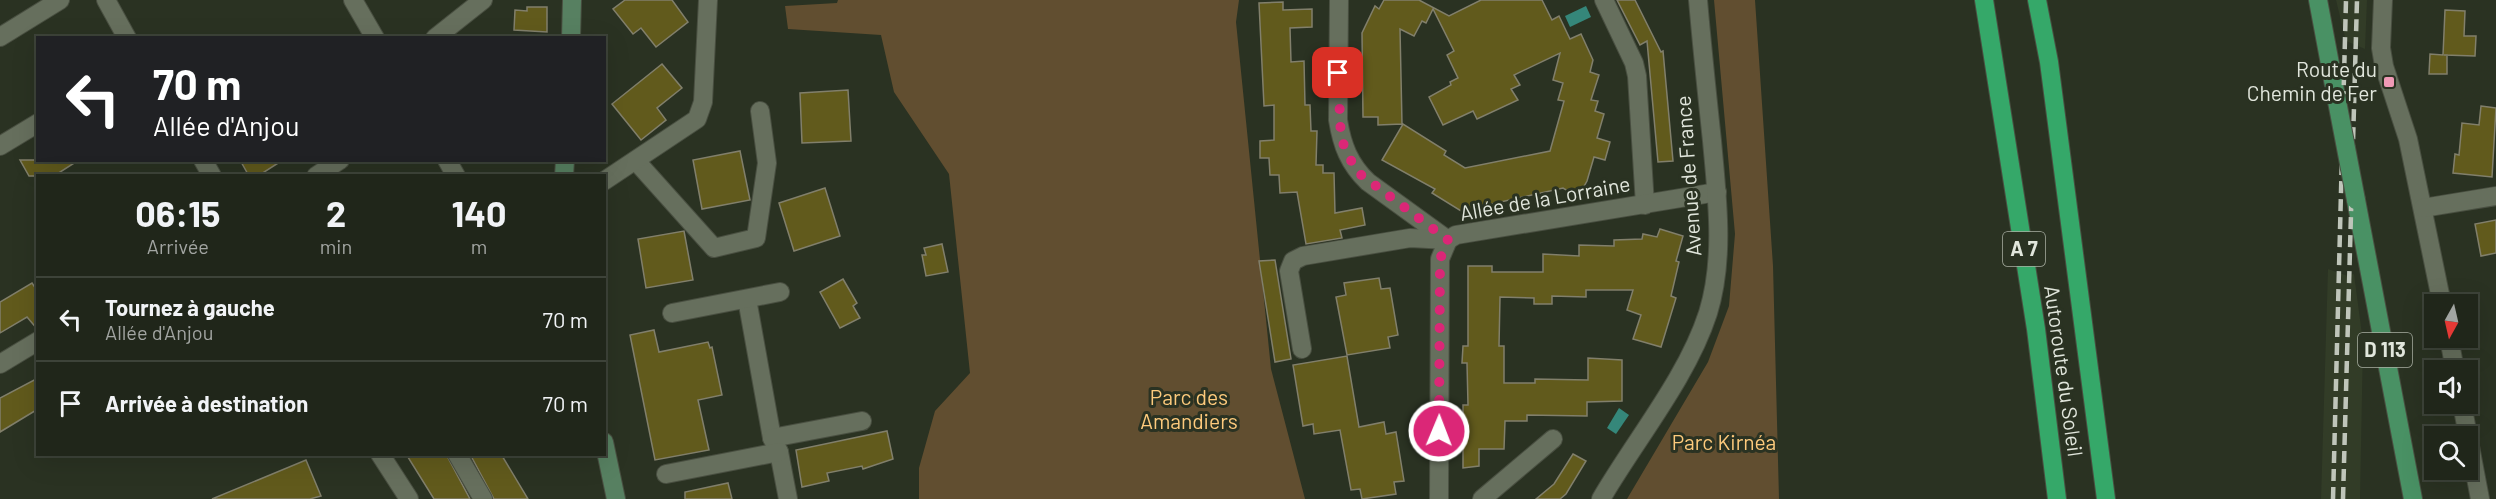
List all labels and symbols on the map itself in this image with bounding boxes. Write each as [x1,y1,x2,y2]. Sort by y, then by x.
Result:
pin [1312,47,1363,98]
place label: Route du Chemin de Fer [2247,56,2377,105]
marker: Route du Chemin de Fer [2382,75,2396,89]
street label: Avenue de France [1669,95,1706,257]
street label: Allée de la Lorraine [1458,170,1632,225]
road number: A 7 [2003,232,2045,266]
street label: Autoroute du Soleil [2040,284,2089,458]
north arrow [2424,294,2478,348]
road number: D 113 [2358,333,2412,367]
park label: Parc des Amandiers [1140,384,1238,433]
position arrow [1407,399,1471,463]
park label: Parc Kirnéa [1672,429,1776,454]

